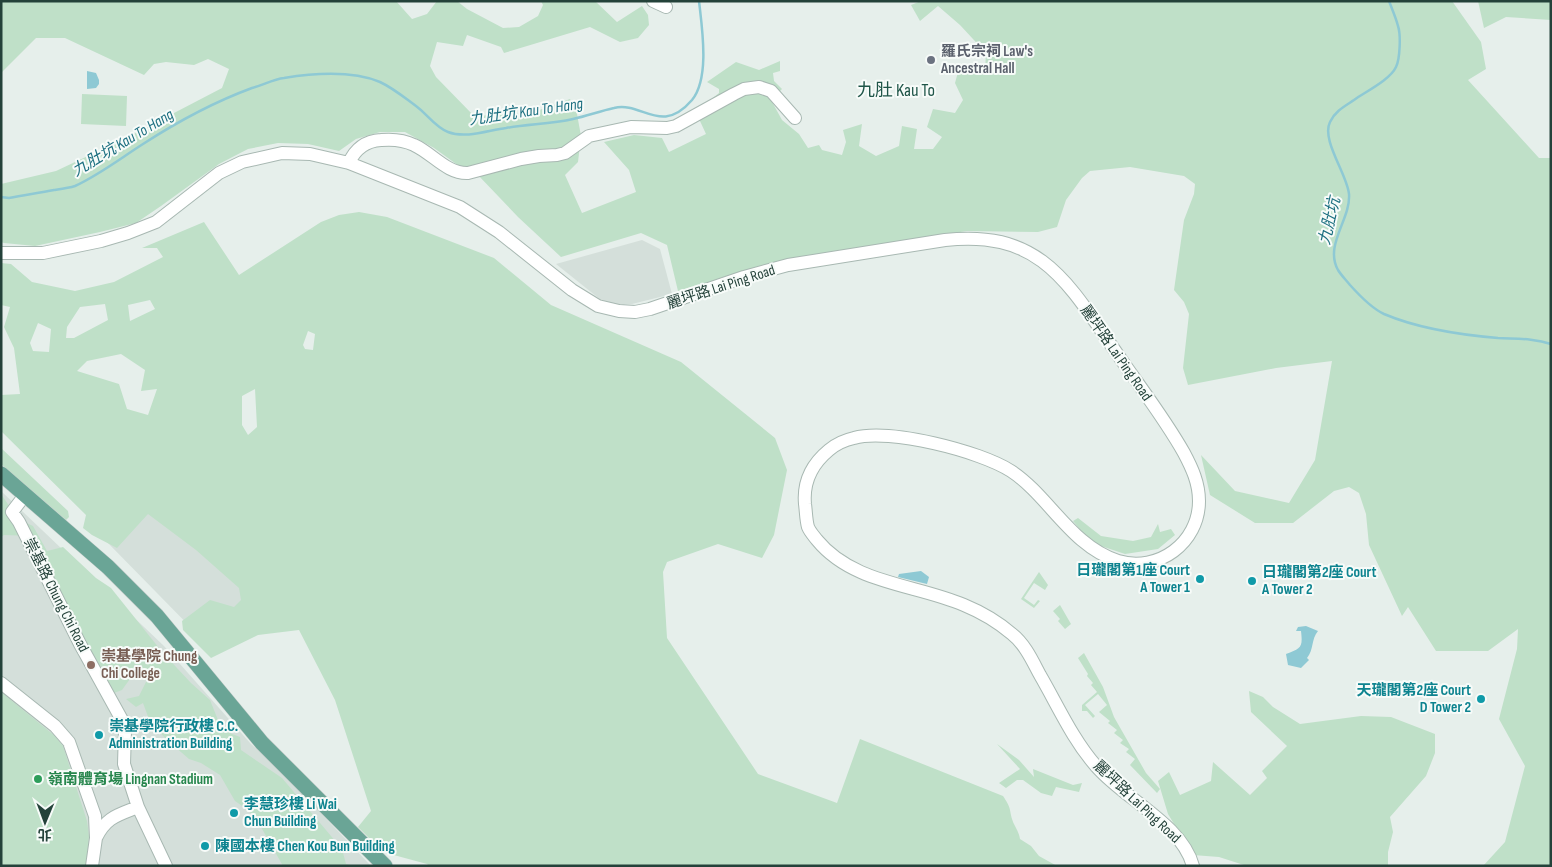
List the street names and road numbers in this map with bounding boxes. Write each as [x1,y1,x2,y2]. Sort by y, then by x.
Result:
street label: 麗坪路 Lai Ping Road [664,261,778,313]
street label: 麗坪路 Lai Ping Road [1076,301,1156,405]
street label: 崇基路 Chung Chi Road [19,535,93,655]
street label: 麗坪路 Lai Ping Road [1089,757,1185,847]

